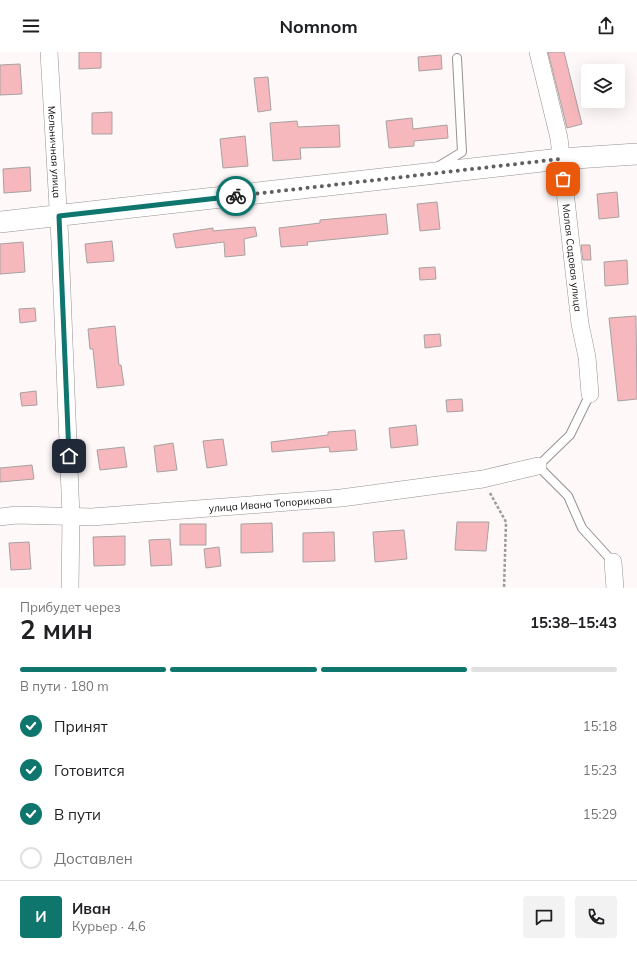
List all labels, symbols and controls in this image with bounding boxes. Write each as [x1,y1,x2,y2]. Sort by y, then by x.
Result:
icon: menu [20,15,42,37]
text: Nomnom [279,15,358,38]
icon: share [595,15,617,37]
map controls [581,64,625,108]
button: layers [581,64,625,108]
street label: Мельничная улица [46,105,64,198]
pin [546,162,580,196]
icon: bag [552,168,574,190]
courier [216,176,256,216]
icon: bike [225,185,247,207]
street label: Малая Садовая улица [560,203,585,312]
pin [52,439,86,473]
icon: home [58,445,80,467]
street label: улица Ивана Топорикова [208,492,332,515]
text: Прибудет через [20,599,121,615]
text: 2 мин [20,613,93,646]
text: 15:38–15:43 [530,613,617,632]
text: В пути · 180 m [20,678,109,694]
icon: check [20,715,42,737]
text: Принят [54,717,108,736]
text: 15:18 [583,718,617,734]
icon: check [20,759,42,781]
text: Готовится [54,761,125,780]
text: 15:23 [583,762,617,778]
icon: check [20,803,42,825]
text: В пути [54,805,101,824]
text: 15:29 [583,806,617,822]
text: Доставлен [54,849,133,868]
button: chat [523,896,565,938]
button: phone [575,896,617,938]
text: Иван [72,899,111,918]
text: И [35,907,47,926]
text: Курьер · 4.6 [72,918,146,934]

